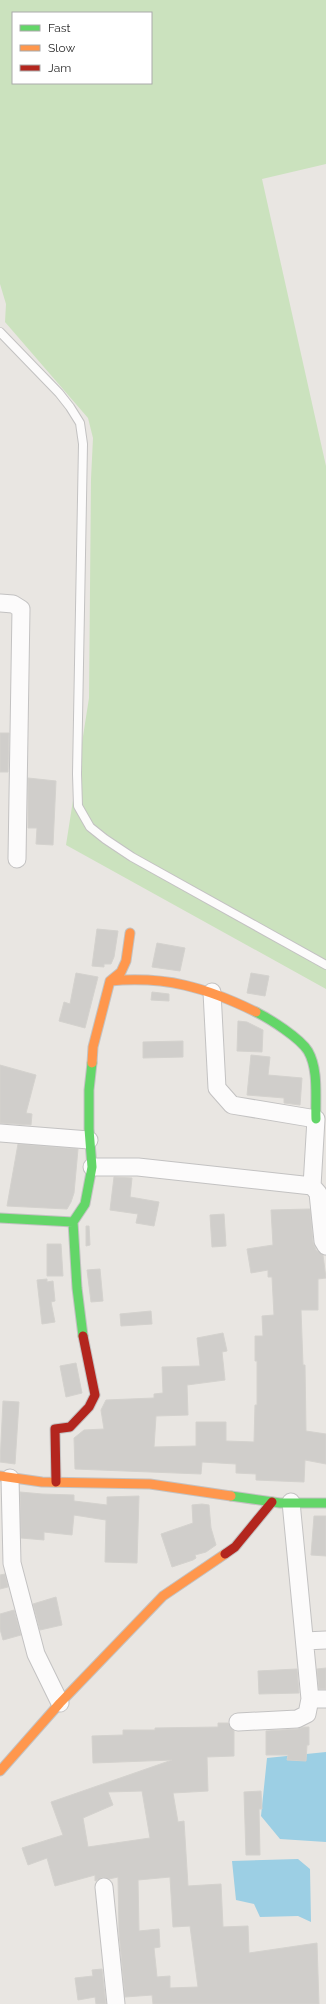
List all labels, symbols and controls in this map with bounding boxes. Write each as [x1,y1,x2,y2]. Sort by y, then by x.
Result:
legend [12,12,152,84]
text: Fast [48,21,71,35]
text: Slow [48,41,75,55]
text: Jam [48,61,71,75]

